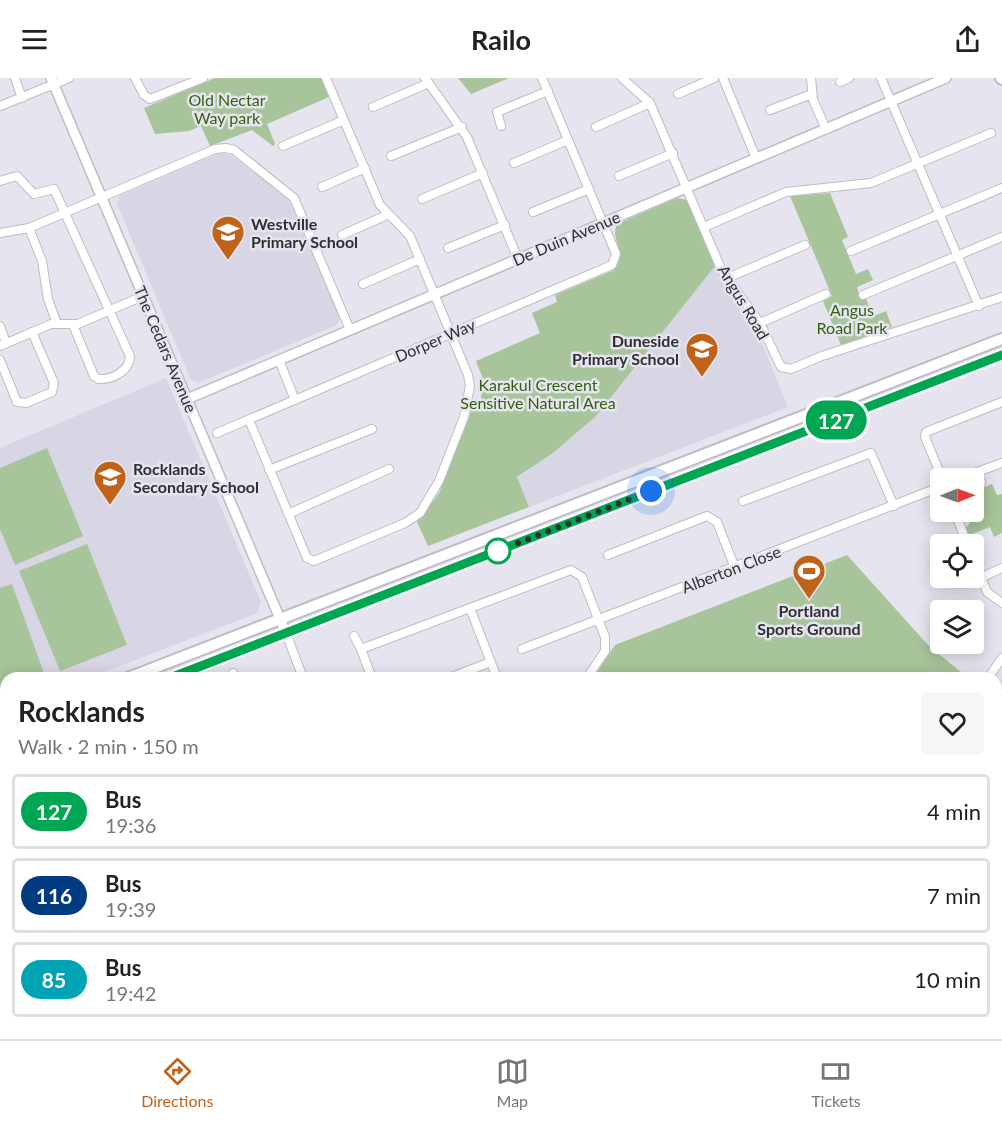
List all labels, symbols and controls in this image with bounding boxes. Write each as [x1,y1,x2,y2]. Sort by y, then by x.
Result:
icon: menu [18,23,51,56]
text: Railo [471,23,531,56]
icon: share [951,23,984,56]
park label: Old Nectar Way park [188,90,266,127]
street label: De Duin Avenue [509,207,623,269]
school or university icon: Westville Primary School [210,214,246,261]
place label: Westville Primary School [251,214,358,251]
street label: Angus Road [714,261,774,343]
street label: The Cedars Avenue [131,283,201,415]
park label: Angus Road Park [817,300,888,337]
street label: Dorper Way [392,314,479,365]
place label: Duneside Primary School [572,331,679,368]
school or university icon: Duneside Primary School [684,331,720,378]
park label: Karakul Crescent Sensitive Natural Area [460,375,616,412]
line badge: 127 [802,400,870,440]
text: 127 [818,408,854,433]
school or university icon: Rocklands Secondary School [92,459,128,506]
place label: Rocklands Secondary School [133,459,259,496]
north arrow [930,468,984,522]
map controls [930,468,984,654]
your location [636,476,666,506]
button: locate [930,534,984,588]
unlabelled marker [485,538,511,564]
street label: Alberton Close [679,541,783,597]
sports icon: Portland Sports Ground [791,553,827,600]
button: layers [930,600,984,654]
place label: Portland Sports Ground [757,601,861,638]
button: heart [921,692,984,755]
text: Rocklands [18,694,145,728]
text: Walk · 2 min · 150 m [18,734,199,758]
text: Bus [105,786,141,813]
text: 4 min [927,798,981,825]
text: 127 [36,799,72,824]
text: 19:36 [105,813,156,837]
text: Bus [105,870,141,897]
text: 7 min [927,882,981,909]
text: 116 [36,883,72,908]
text: 19:39 [105,897,156,921]
text: Bus [105,954,141,981]
text: 10 min [914,966,981,993]
text: 85 [42,967,66,992]
text: 19:42 [105,981,156,1005]
tab: Directions [141,1055,213,1110]
tab: Map [496,1055,529,1110]
tab: Tickets [811,1055,861,1110]

